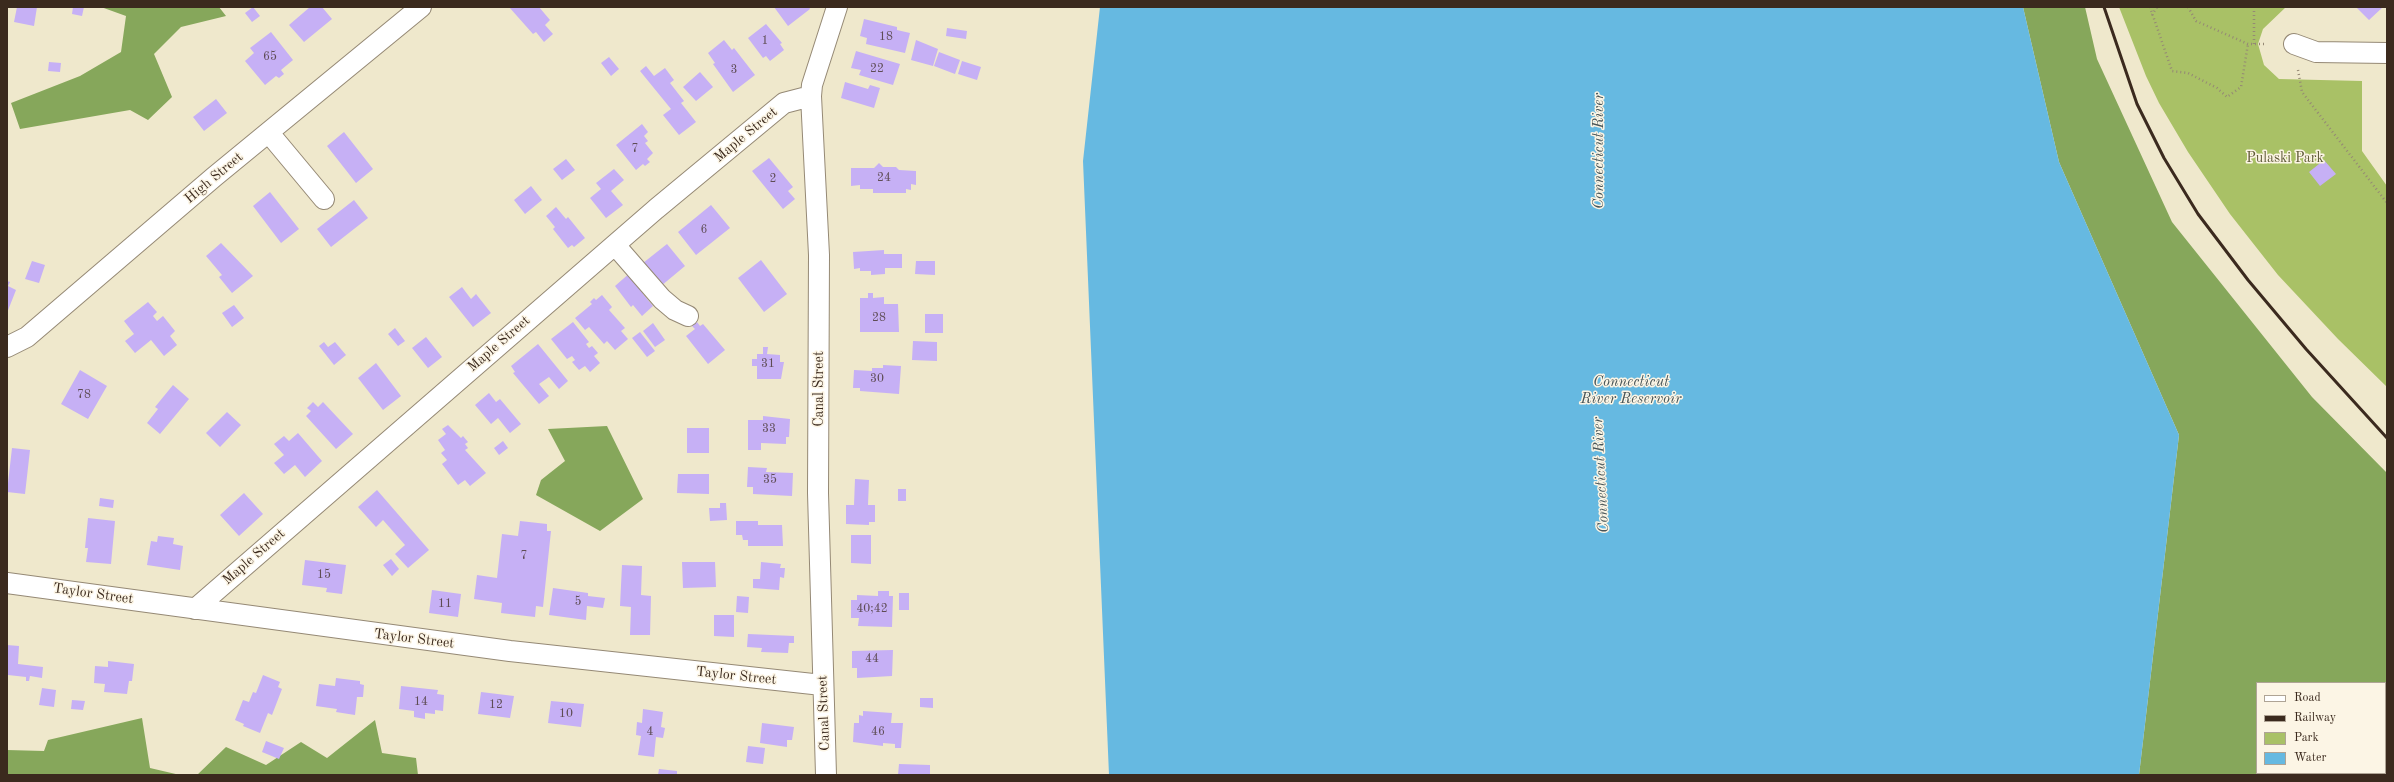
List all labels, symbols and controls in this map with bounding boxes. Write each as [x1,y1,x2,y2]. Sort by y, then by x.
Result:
house number: 18 [879,30,893,44]
house number: 1 [762,34,768,48]
house number: 65 [263,50,277,64]
house number: 22 [870,62,884,76]
house number: 3 [731,63,737,77]
water label: Connecticut River [1590,93,1608,209]
street label: Maple Street [711,104,781,166]
house number: 7 [632,142,638,156]
street label: High Street [181,149,247,207]
park label: Pulaski Park [2246,150,2324,166]
house number: 24 [877,171,891,185]
house number: 2 [770,172,776,186]
house number: 6 [701,223,707,237]
house number: 28 [872,311,886,325]
street label: Maple Street [464,312,534,376]
street label: Canal Street [811,351,827,427]
house number: 31 [761,357,775,371]
house number: 30 [870,372,884,386]
water label: Connecticut River Reservoir [1580,373,1682,408]
house number: 78 [77,388,91,402]
water label: Connecticut River [1589,417,1613,533]
house number: 33 [762,422,776,436]
house number: 35 [763,473,777,487]
street label: Maple Street [219,525,289,589]
house number: 7 [521,549,527,563]
house number: 15 [317,568,331,582]
street label: Taylor Street [52,580,134,608]
house number: 5 [575,595,581,609]
house number: 11 [438,597,452,611]
house number: 40;42 [856,602,888,616]
street label: Taylor Street [373,626,455,652]
house number: 44 [865,652,879,666]
street label: Taylor Street [695,663,777,689]
street label: Canal Street [814,675,834,751]
legend [2256,682,2386,774]
text: Road [2294,692,2321,704]
house number: 14 [414,695,428,709]
house number: 12 [489,698,503,712]
house number: 10 [559,707,573,721]
text: Railway [2294,712,2336,724]
house number: 4 [647,725,653,739]
house number: 46 [871,725,885,739]
text: Park [2294,732,2319,744]
text: Water [2294,752,2326,764]

